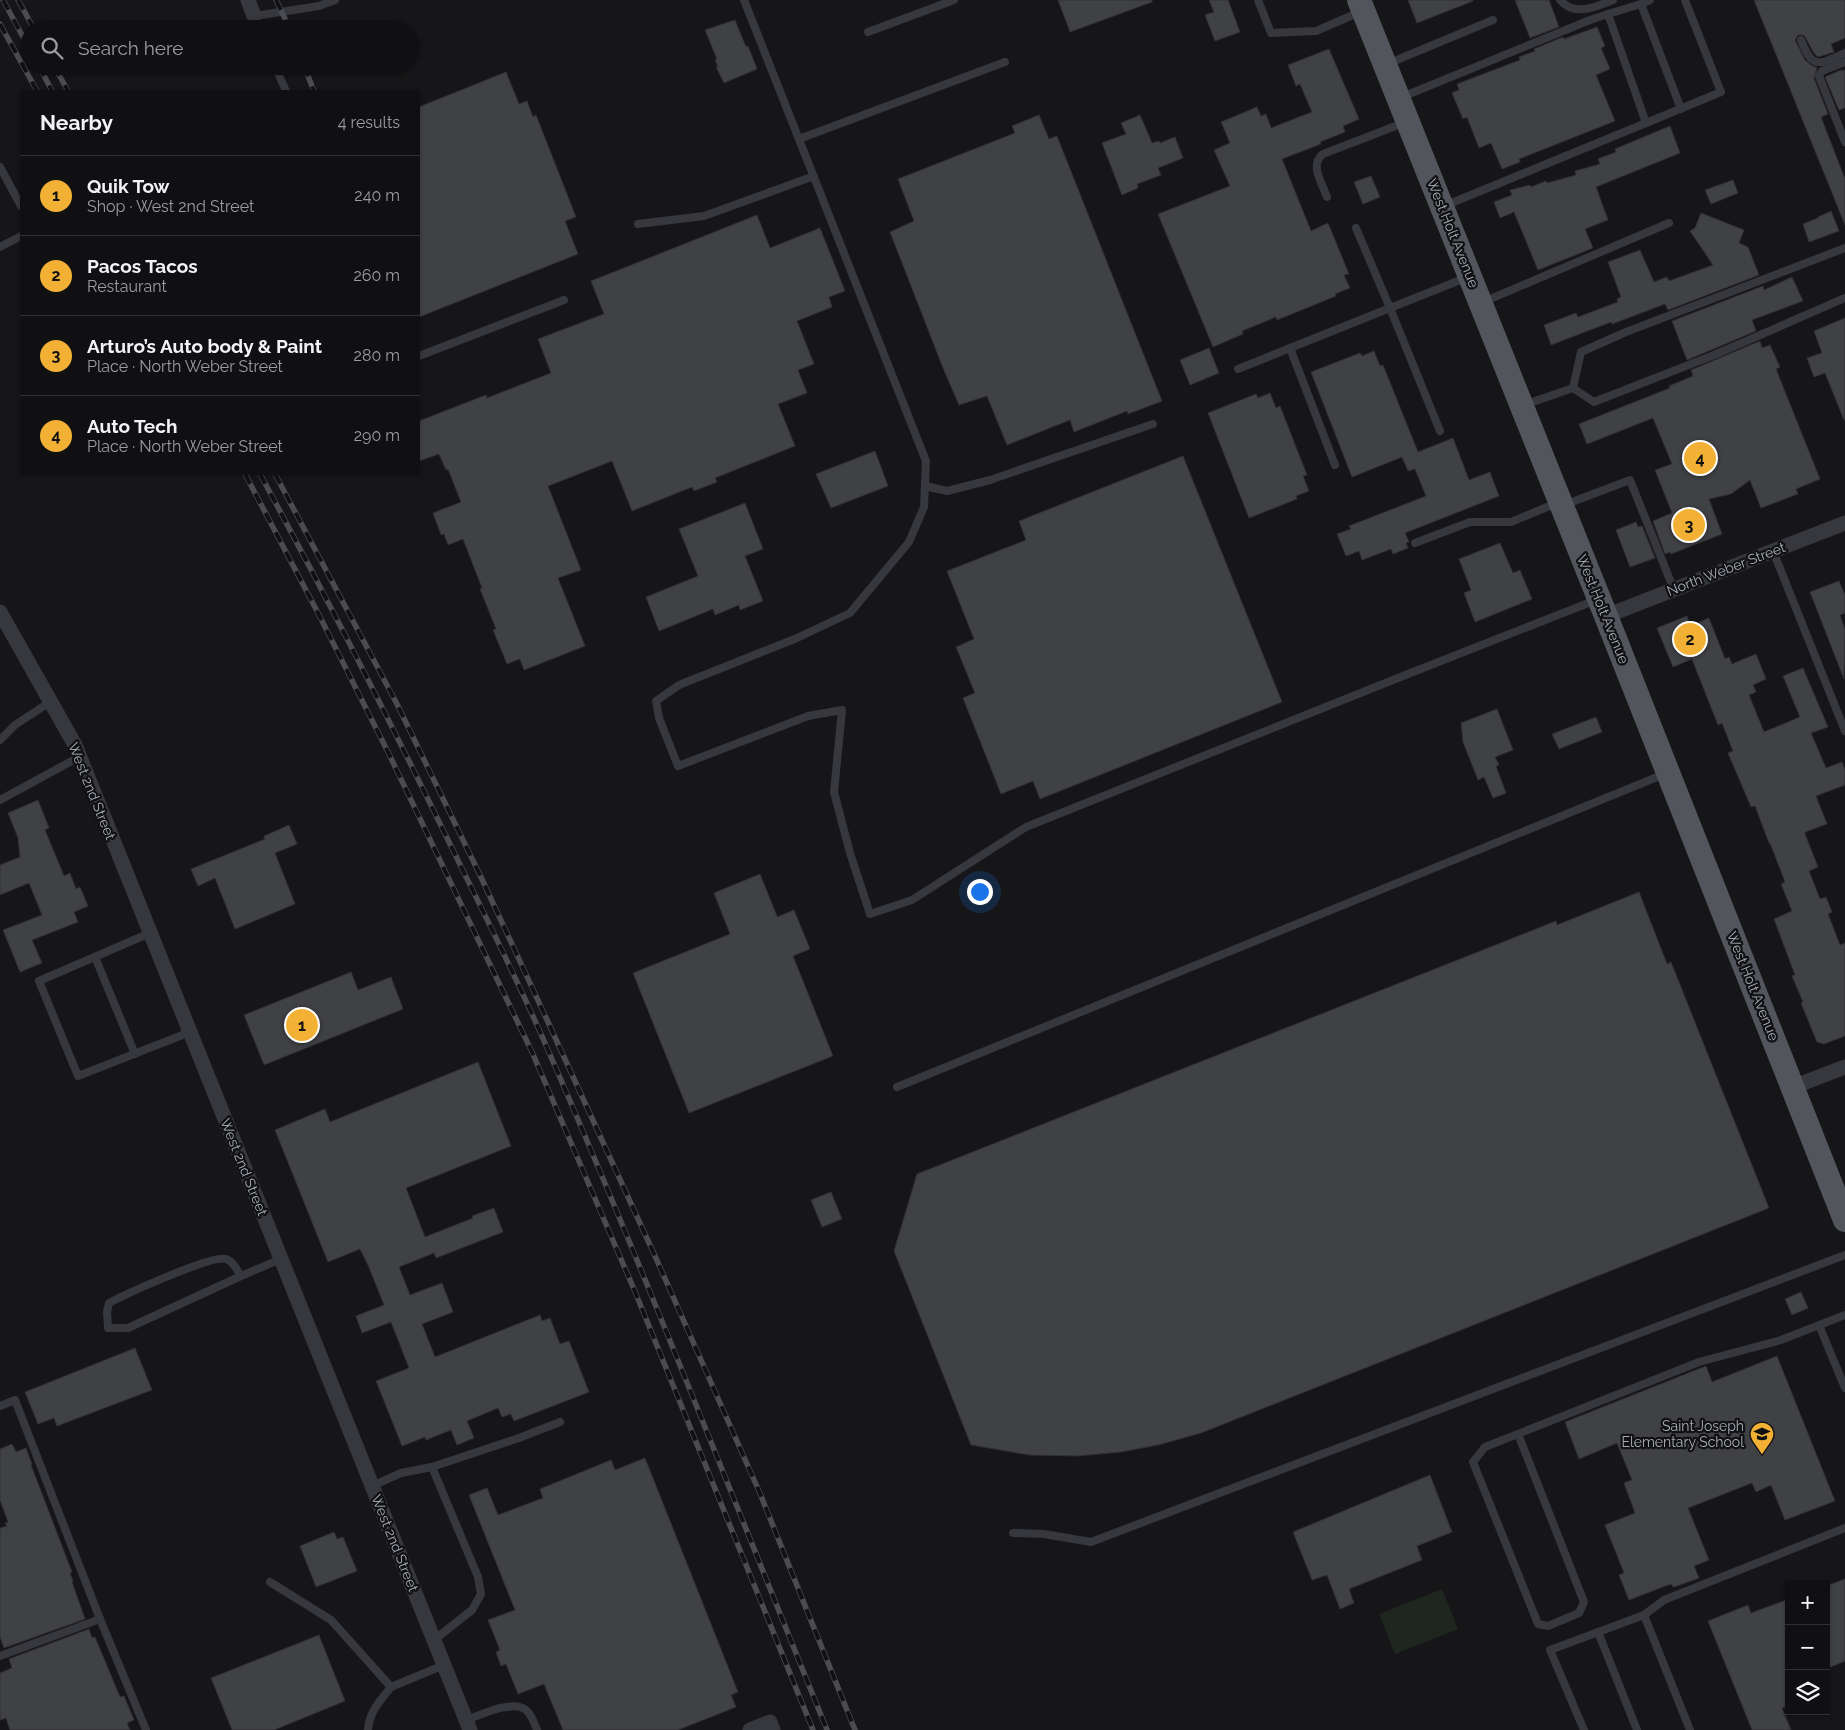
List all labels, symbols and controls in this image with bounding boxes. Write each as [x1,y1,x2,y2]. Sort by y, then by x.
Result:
search box [20,20,420,75]
icon: search [38,34,66,62]
text: Search here [78,37,184,59]
text: Nearby [40,110,113,135]
text: 4 results [338,113,400,132]
text: Quik Tow [87,175,170,197]
street label: West Holt Avenue [1424,176,1482,290]
text: 1 [52,186,60,205]
text: 240 m [354,186,400,205]
text: Shop · West 2nd Street [87,197,254,216]
text: Pacos Tacos [87,255,198,277]
text: 2 [51,266,61,285]
text: 260 m [353,266,400,285]
text: Restaurant [87,277,167,296]
text: Arturo’s Auto body & Paint [87,335,322,357]
text: 3 [52,346,60,365]
text: 280 m [354,346,400,365]
text: Place · North Weber Street [87,357,283,376]
text: Auto Tech [87,415,177,437]
text: 4 [51,426,61,445]
text: 290 m [354,426,400,445]
text: Place · North Weber Street [87,437,283,456]
pin: 4 [1684,439,1716,477]
pin: 3 [1673,506,1705,544]
street label: North Weber Street [1664,539,1788,599]
street label: West Holt Avenue [1574,552,1632,666]
pin: 2 [1674,620,1706,658]
street label: West 2nd Street [65,740,119,842]
your location [967,879,993,905]
street label: West Holt Avenue [1724,929,1782,1043]
pin: 1 [286,1006,318,1044]
street label: West 2nd Street [217,1116,271,1218]
place label: Saint Joseph Elementary School [1621,1418,1744,1450]
school or university icon: Saint Joseph Elementary School [1749,1421,1775,1455]
street label: West 2nd Street [368,1492,422,1594]
map controls [1785,1580,1830,1715]
button: + [1785,1580,1830,1625]
button: − [1785,1625,1830,1670]
button: layers [1785,1670,1830,1715]

